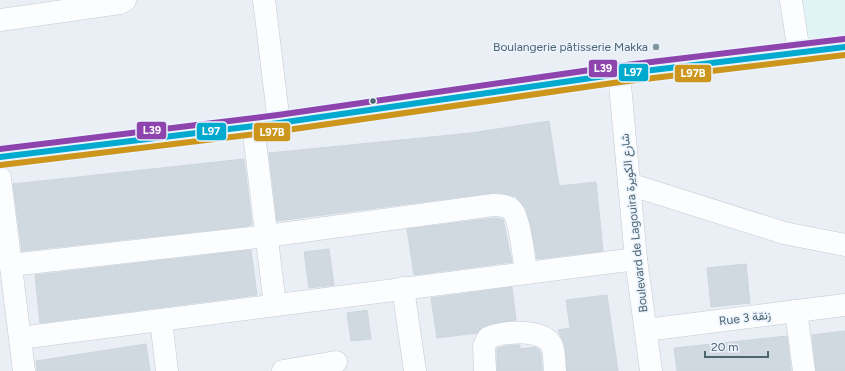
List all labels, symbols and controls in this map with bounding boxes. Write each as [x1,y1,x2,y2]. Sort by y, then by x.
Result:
place label: Boulangerie pâtisserie Makka [493,40,648,54]
marker: Boulangerie pâtisserie Makka [651,42,661,52]
line badge: L39 [588,59,618,78]
text: L39 [594,62,612,75]
line badge: L97 [618,63,649,82]
line badge: L97B [674,64,712,83]
text: L97 [624,66,642,79]
text: L97B [680,67,706,80]
unlabelled marker [368,96,378,106]
line badge: L39 [136,121,167,140]
line badge: L97 [196,122,227,141]
line badge: L97B [253,122,291,142]
text: L39 [143,124,161,137]
text: L97 [202,125,220,138]
text: L97B [259,126,285,139]
street label: Boulevard de Lagouira شارع الكويرة [618,133,652,313]
street label: Rue 3 زنقة [718,308,772,329]
scale bar [705,333,768,359]
text: 20 m [711,340,739,354]

